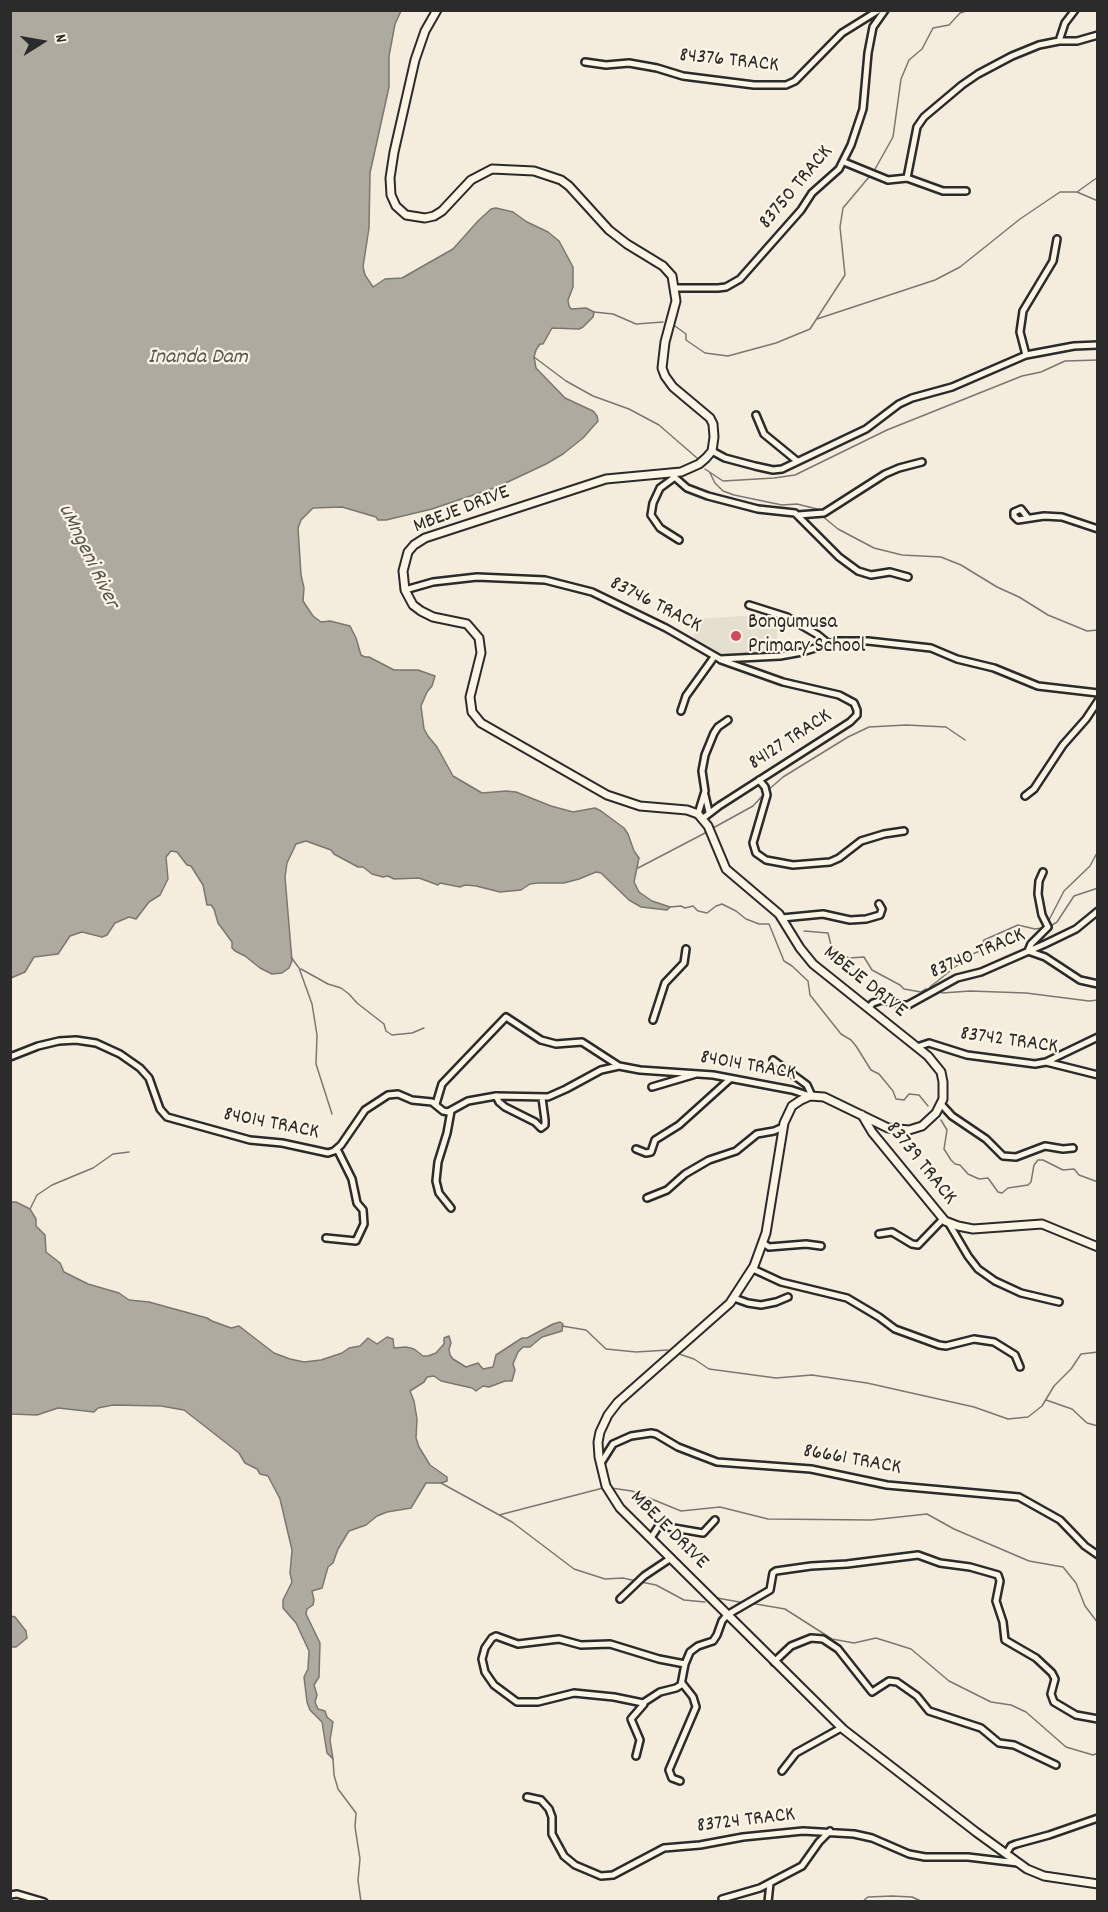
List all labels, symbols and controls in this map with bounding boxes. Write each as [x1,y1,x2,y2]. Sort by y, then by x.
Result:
north arrow [12,12,72,72]
text: N [48,32,72,45]
street label: 84376 TRACK [678,44,780,80]
street label: 83750 TRACK [755,141,839,235]
water label: Inanda Dam [148,346,248,372]
street label: MBEJE DRIVE [410,481,514,541]
water label: uMngeni River [50,501,124,613]
street label: 83746 TRACK [605,572,705,640]
place label: Bongumusa Primary School [748,611,866,661]
marker: Bongumusa Primary School [729,629,743,643]
street label: 84127 TRACK [745,705,837,777]
street label: 83740 TRACK [927,924,1029,986]
street label: MBEJE DRIVE [817,941,911,1025]
street label: 83742 TRACK [958,1023,1060,1061]
street label: 84014 TRACK [698,1046,798,1088]
street label: 84014 TRACK [221,1103,321,1147]
street label: 83739 TRACK [879,1117,961,1211]
street label: 86661 TRACK [801,1440,903,1482]
street label: MBEJE DRIVE [623,1486,713,1576]
street label: 83724 TRACK [696,1803,796,1841]

